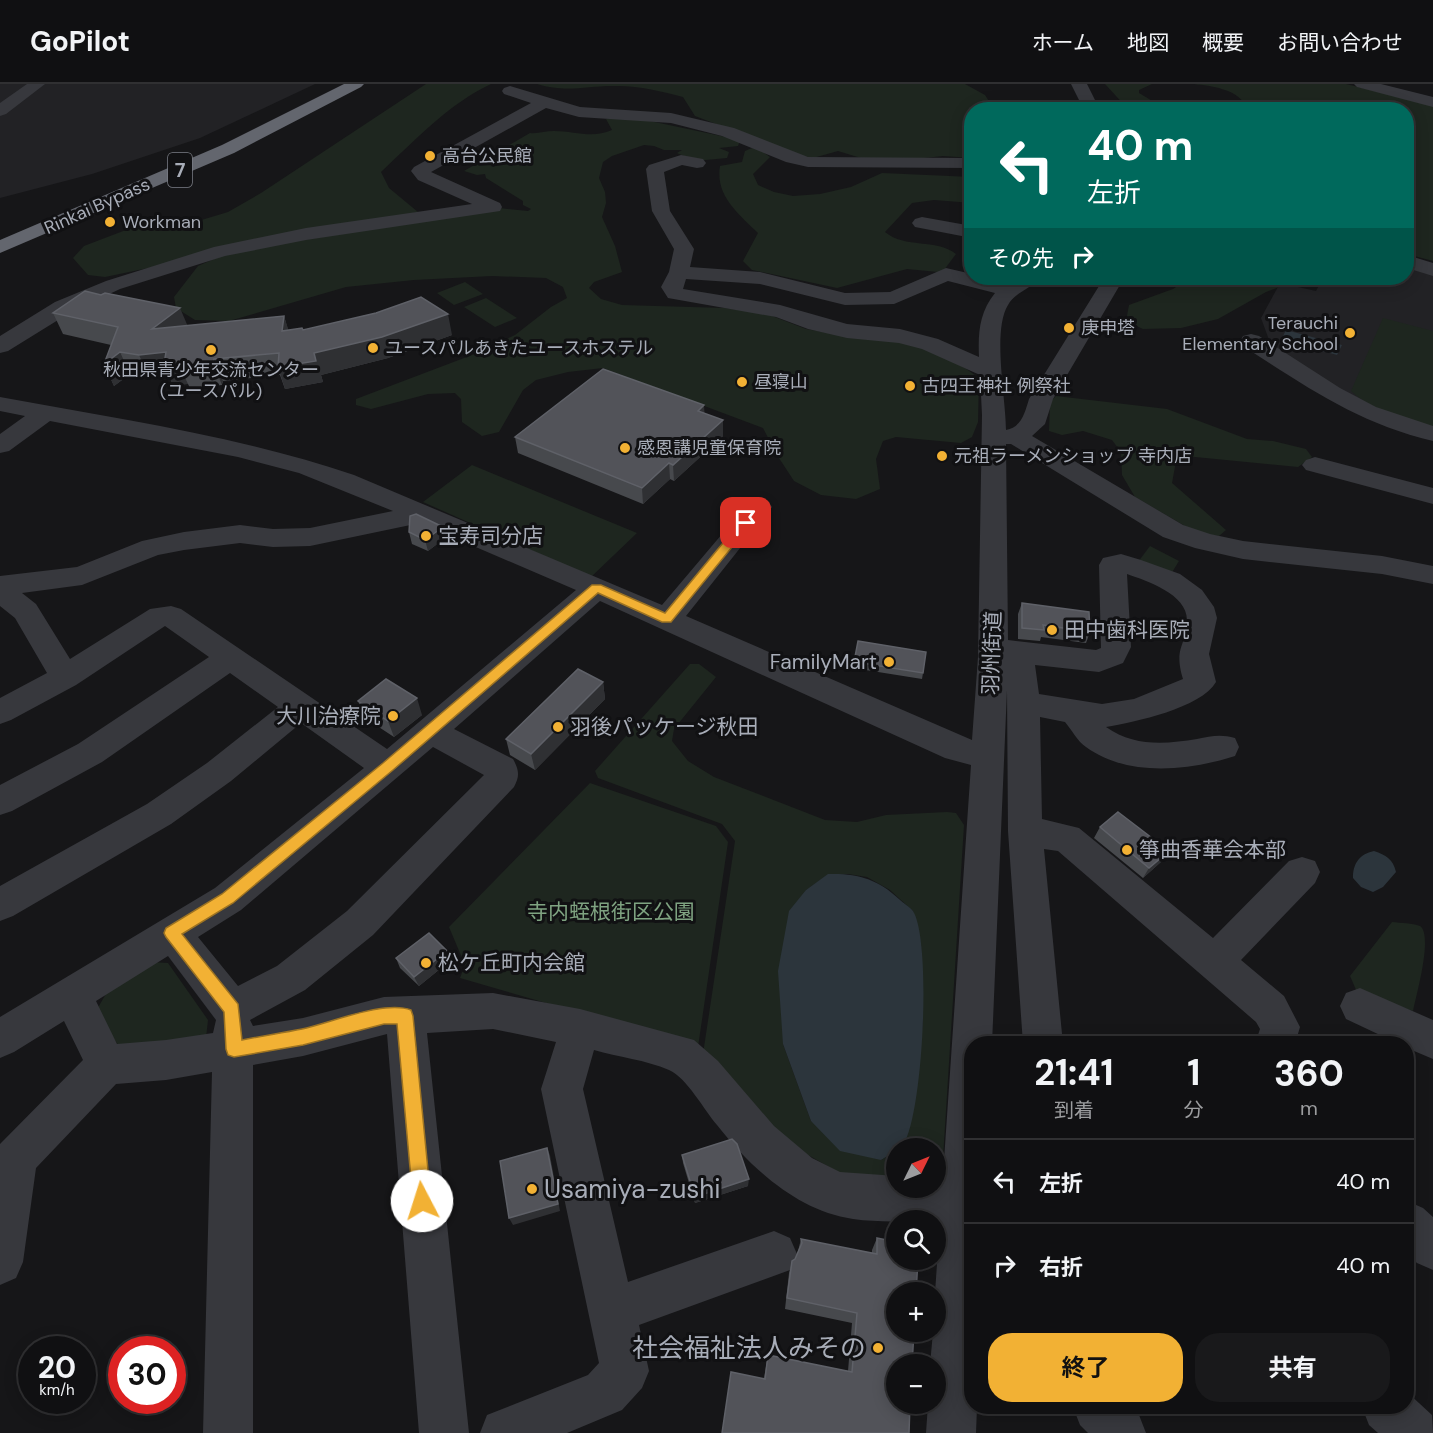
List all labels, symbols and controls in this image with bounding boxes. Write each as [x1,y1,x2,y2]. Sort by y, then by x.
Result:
text: GoPilot [30,23,130,60]
text: ホーム [1032,29,1094,57]
text: 地図 [1127,29,1169,57]
text: 概要 [1202,29,1244,57]
text: お問い合わせ [1277,29,1403,57]
text: 40 m [1087,118,1193,173]
icon: left [988,126,1066,204]
place label: 高台公民館 [442,144,532,168]
marker: 高台公民館 [423,149,437,163]
road number: 7 [168,153,192,187]
street label: Rinkai Bypass [40,172,154,240]
text: 左折 [1087,175,1141,210]
place label: Workman [122,210,201,234]
marker: Workman [103,215,117,229]
icon: right [1066,240,1099,273]
text: その先 [988,244,1054,273]
place label: Terauchi Elementary School [1182,311,1338,356]
place label: 庚申塔 [1081,316,1135,340]
marker: 庚申塔 [1062,321,1076,335]
marker: Terauchi Elementary School [1343,326,1357,340]
place label: ユースパルあきたユースホステル [385,336,653,360]
marker: ユースパルあきたユースホステル [366,341,380,355]
marker: 秋田県青少年交流センター (ユースパル) [204,343,218,357]
place label: 秋田県青少年交流センター (ユースパル) [103,358,319,403]
place label: 昼寝山 [754,370,808,394]
place label: 古四王神社 例祭社 [922,374,1071,398]
marker: 昼寝山 [735,375,749,389]
marker: 古四王神社 例祭社 [903,379,917,393]
place label: 感恩講児童保育院 [637,436,781,460]
marker: 感恩講児童保育院 [618,441,632,455]
place label: 元祖ラーメンショップ 寺内店 [954,444,1192,468]
marker: 元祖ラーメンショップ 寺内店 [935,449,949,463]
pin [720,497,771,548]
icon: arrive [729,506,762,539]
place label: 宝寿司分店 [438,522,543,550]
marker: 宝寿司分店 [419,529,433,543]
street label: 羽州街道 [977,611,1007,695]
place label: 田中歯科医院 [1064,616,1190,644]
marker: 田中歯科医院 [1045,623,1059,637]
place label: FamilyMart [770,648,877,676]
marker: FamilyMart [882,655,896,669]
place label: 大川治療院 [276,702,381,730]
marker: 大川治療院 [386,709,400,723]
place label: 羽後パッケージ秋田 [570,713,759,741]
marker: 羽後パッケージ秋田 [551,720,565,734]
place label: 箏曲香華会本部 [1139,836,1286,864]
marker: 箏曲香華会本部 [1120,843,1134,857]
park label: 寺内蛭根街区公園 [527,898,695,926]
place label: 松ケ丘町内会館 [438,949,585,977]
marker: 松ケ丘町内会館 [419,956,433,970]
text: 21:41 [1034,1049,1114,1096]
text: 1 [1187,1049,1200,1096]
text: 360 [1274,1050,1344,1097]
text: m [1300,1095,1318,1121]
text: 到着 [1054,1097,1094,1123]
text: 分 [1184,1097,1204,1123]
north arrow [886,1138,946,1198]
map controls [886,1138,946,1414]
icon: left [988,1165,1021,1198]
text: 40 m [1336,1167,1390,1196]
position arrow [390,1169,454,1233]
text: 左折 [1039,1169,1083,1198]
place label: Usamiya-zushi [544,1172,721,1206]
marker: Usamiya-zushi [525,1182,539,1196]
button: search [886,1210,946,1270]
icon: right [988,1249,1021,1282]
text: 40 m [1336,1251,1390,1280]
text: 右折 [1039,1253,1083,1282]
button: + [886,1282,946,1342]
place label: 社会福祉法人みその [632,1331,866,1365]
button: 終了 [988,1333,1183,1402]
button: 共有 [1195,1333,1390,1402]
speed limit sign: 30 [108,1336,186,1414]
marker: 社会福祉法人みその [871,1341,885,1355]
text: 20 [38,1348,76,1387]
button: − [886,1354,946,1414]
text: km/h [39,1380,75,1400]

